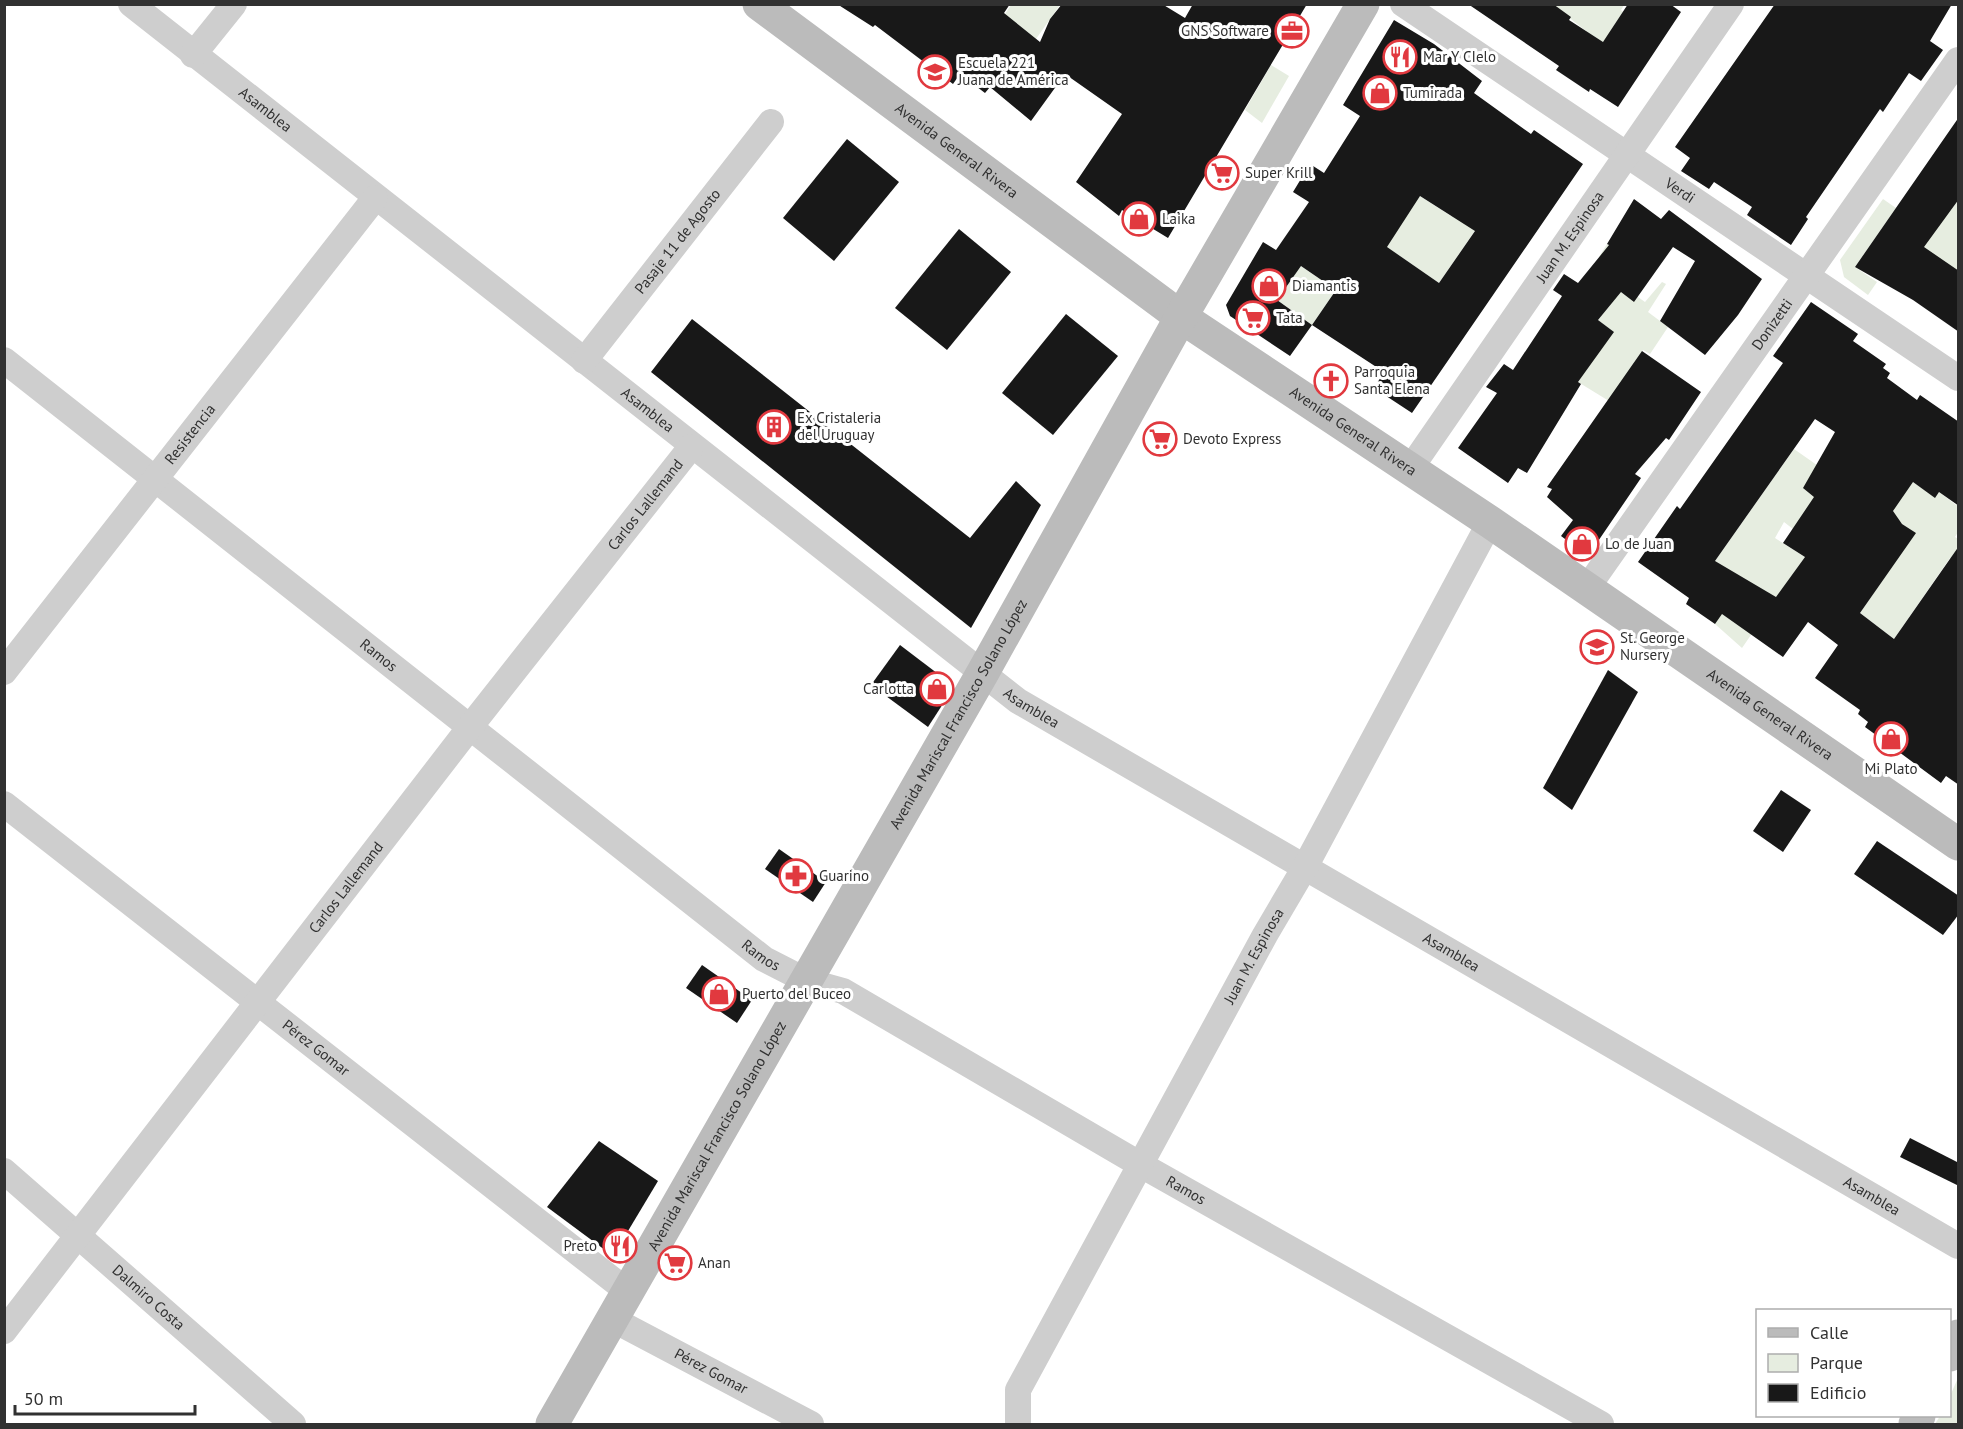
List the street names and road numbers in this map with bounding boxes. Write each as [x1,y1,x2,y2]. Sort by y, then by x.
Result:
street label: Asamblea [235,83,296,136]
street label: Avenida General Rivera [892,98,1022,202]
street label: Verdi [1661,173,1699,207]
street label: Pasaje 11 de Agosto [630,185,724,297]
street label: Juan M. Espinosa [1531,187,1608,287]
street label: Donizetti [1747,295,1796,354]
street label: Avenida General Rivera [1286,382,1421,480]
street label: Asamblea [618,383,678,436]
street label: Resistencia [160,400,219,468]
street label: Carlos Lallemand [603,455,687,554]
street label: Avenida Mariscal Francisco Solano López [885,595,1031,832]
street label: Ramos [356,634,402,676]
street label: Avenida General Rivera [1704,664,1837,764]
street label: Asamblea [1000,683,1063,732]
street label: Carlos Lallemand [304,838,387,937]
street label: Juan M. Espinosa [1219,904,1288,1008]
street label: Asamblea [1420,928,1483,976]
street label: Ramos [738,935,783,975]
street label: Pérez Gomar [279,1015,354,1080]
street label: Avenida Mariscal Francisco Solano López [643,1017,790,1254]
street label: Ramos [1163,1171,1209,1209]
street label: Asamblea [1840,1172,1904,1219]
street label: Dalmiro Costa [109,1260,189,1334]
street label: Pérez Gomar [671,1344,751,1398]

